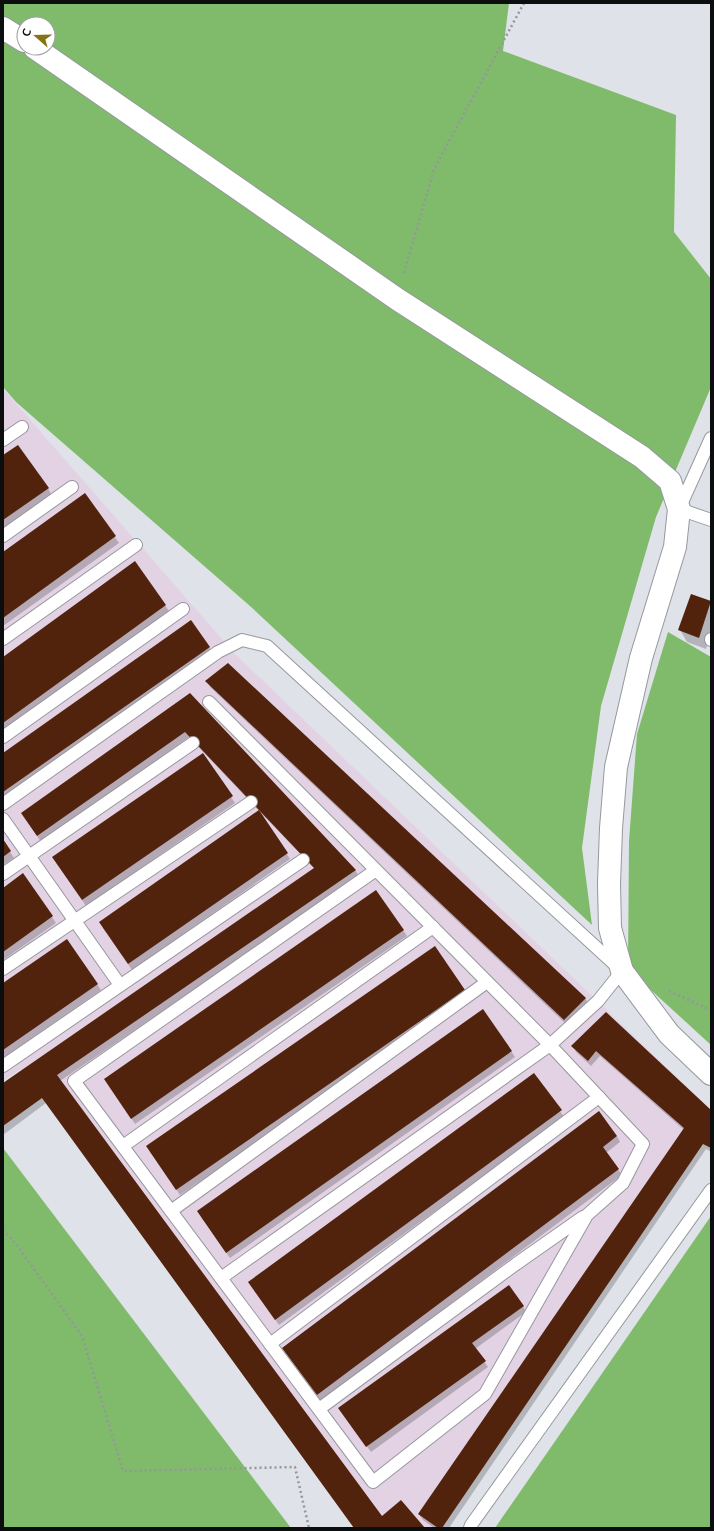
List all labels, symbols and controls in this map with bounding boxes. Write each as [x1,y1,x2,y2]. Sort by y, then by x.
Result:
north arrow [16,16,56,56]
text: С [19,26,34,38]

